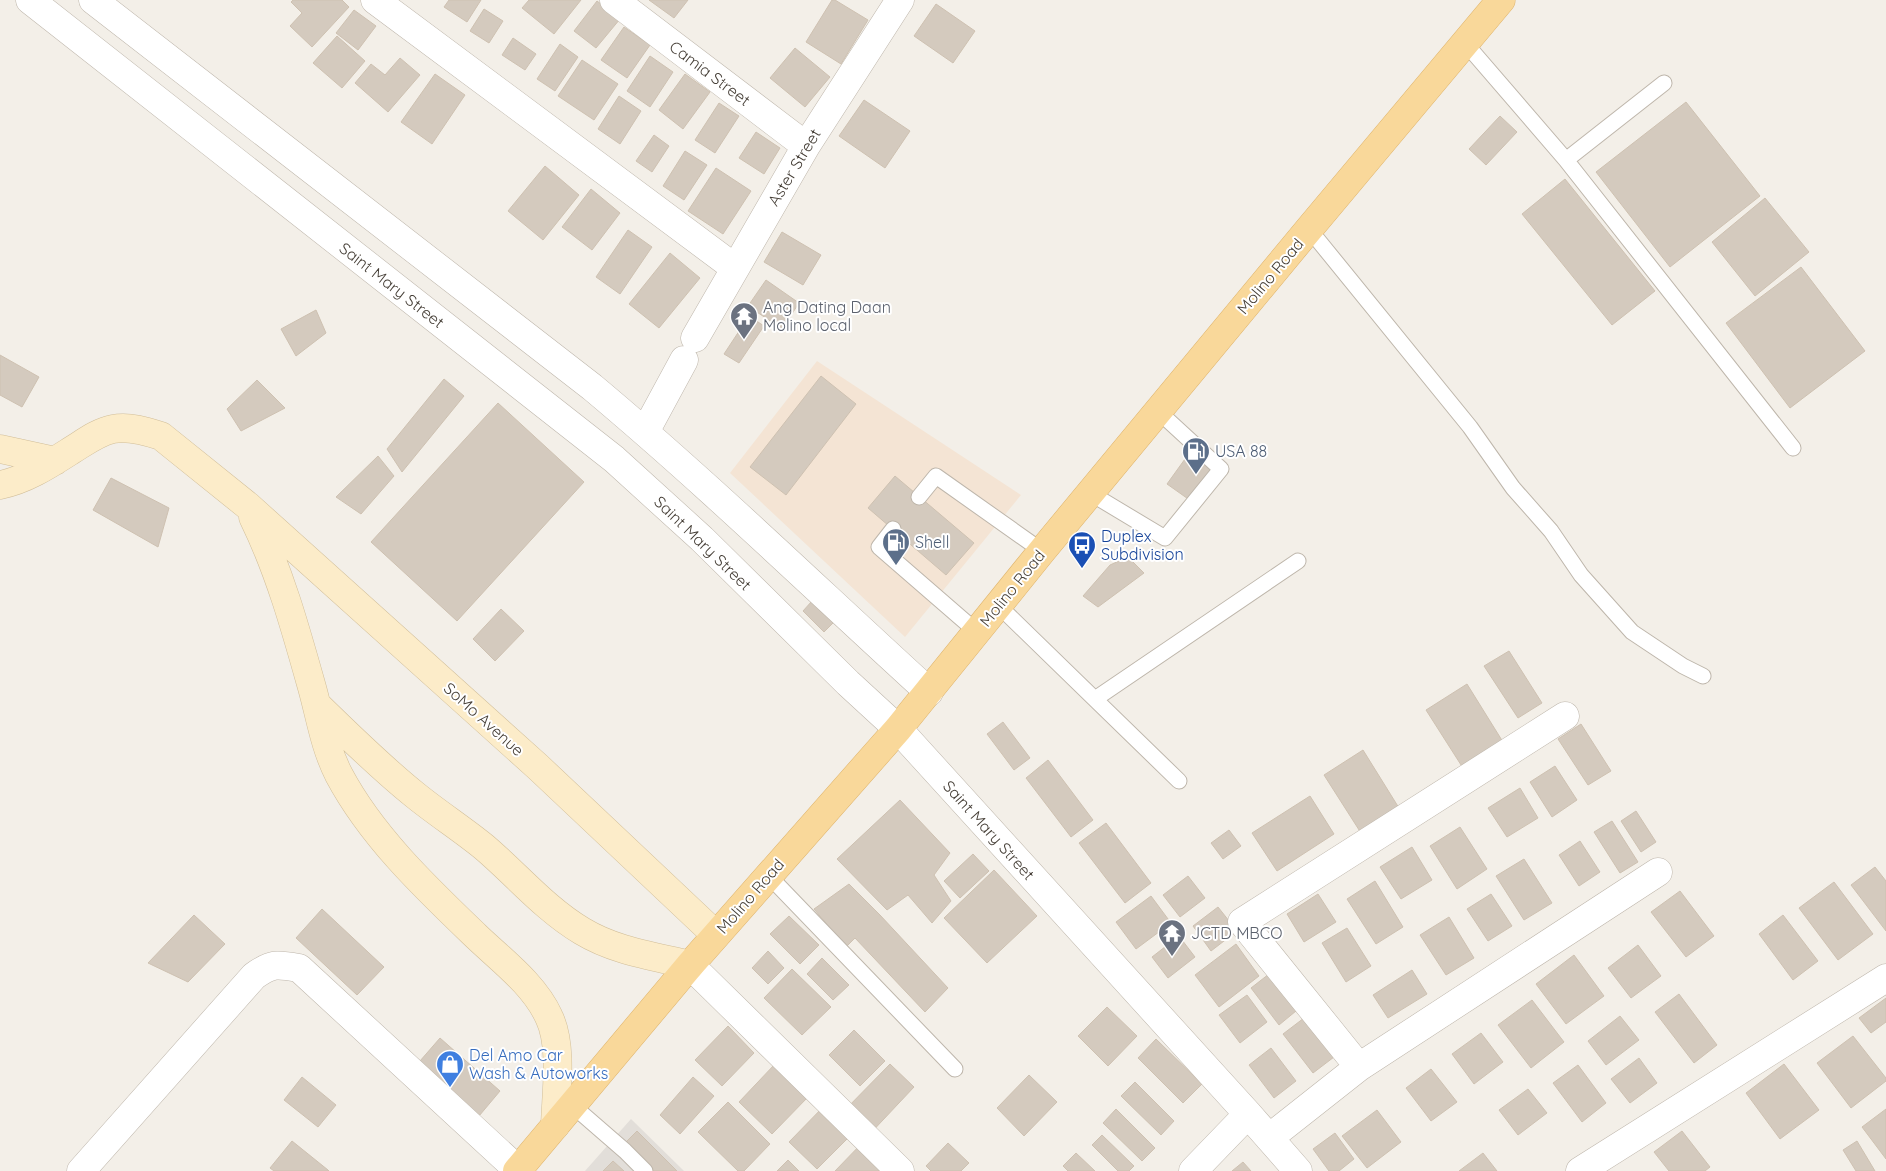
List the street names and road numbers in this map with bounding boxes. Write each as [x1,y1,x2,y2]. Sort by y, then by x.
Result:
street label: Camia Street [666,36,754,110]
street label: Aster Street [763,125,825,209]
street label: Molino Road [1232,234,1308,318]
street label: Saint Mary Street [336,238,448,332]
street label: Saint Mary Street [650,492,756,594]
street label: Molino Road [975,546,1049,630]
street label: SoMo Avenue [440,678,528,760]
street label: Saint Mary Street [939,776,1039,884]
street label: Molino Road [712,854,788,938]

